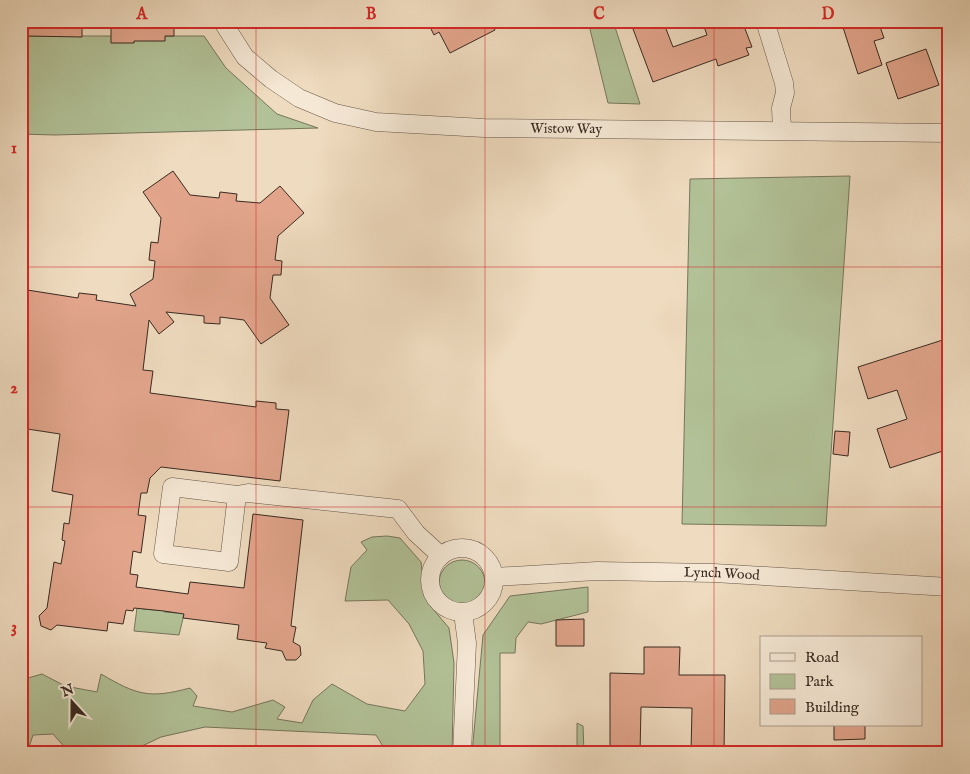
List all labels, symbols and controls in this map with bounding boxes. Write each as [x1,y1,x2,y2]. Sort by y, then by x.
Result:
text: A [136,5,149,25]
text: B [366,5,377,25]
text: C [593,5,605,25]
text: D [822,5,835,25]
street label: Wistow Way [530,119,602,138]
text: 1 [11,139,17,159]
text: 2 [10,379,18,399]
street label: Lynch Wood [684,563,761,585]
text: 3 [11,618,17,638]
legend [760,636,922,726]
text: Road [805,648,840,667]
text: Park [805,672,835,691]
north arrow [48,676,98,726]
text: N [58,680,77,702]
text: Building [805,698,860,717]

